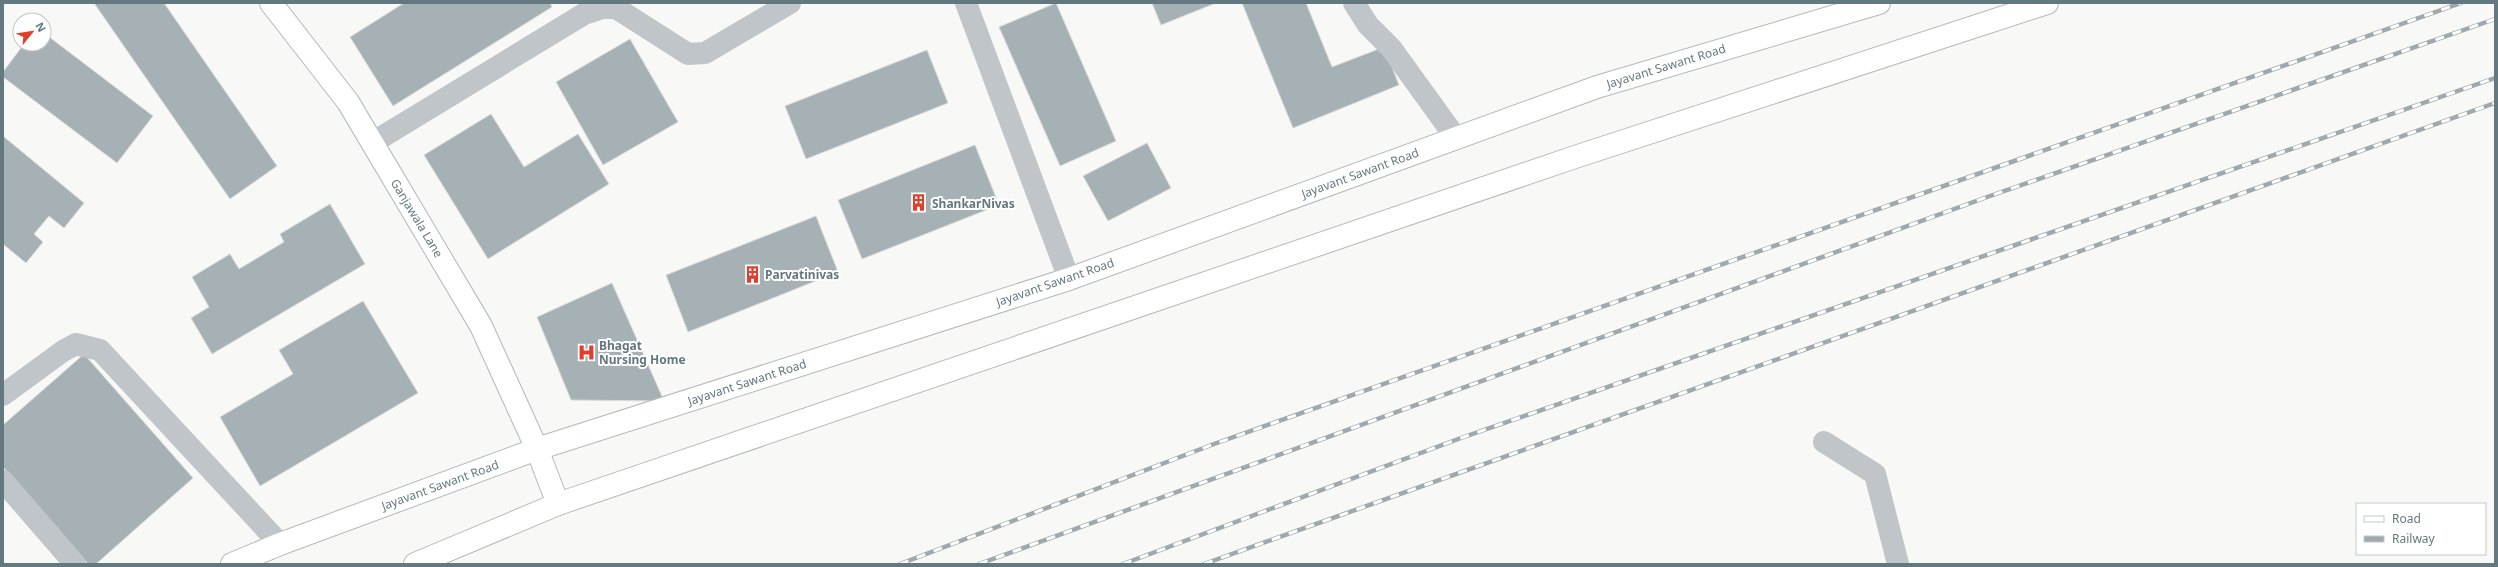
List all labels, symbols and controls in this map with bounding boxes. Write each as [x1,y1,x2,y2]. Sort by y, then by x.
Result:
north arrow [12,12,52,52]
text: N [32,19,50,34]
street label: Jayavant Sawant Road [1603,40,1728,93]
street label: Jayavant Sawant Road [1298,144,1421,202]
street label: Ganjawala Lane [387,175,447,261]
building icon: ShankarNivas [909,193,929,213]
place label: ShankarNivas [932,195,1015,212]
street label: Jayavant Sawant Road [993,254,1116,311]
building icon: Parvatinivas [742,264,762,284]
place label: Parvatinivas [765,266,839,283]
place label: Bhagat Nursing Home [599,337,686,368]
hospital icon: Bhagat Nursing Home [576,342,596,362]
street label: Jayavant Sawant Road [685,355,808,410]
street label: Jayavant Sawant Road [378,456,501,514]
legend [2356,503,2486,555]
text: Road [2392,510,2421,527]
text: Railway [2392,530,2436,547]

